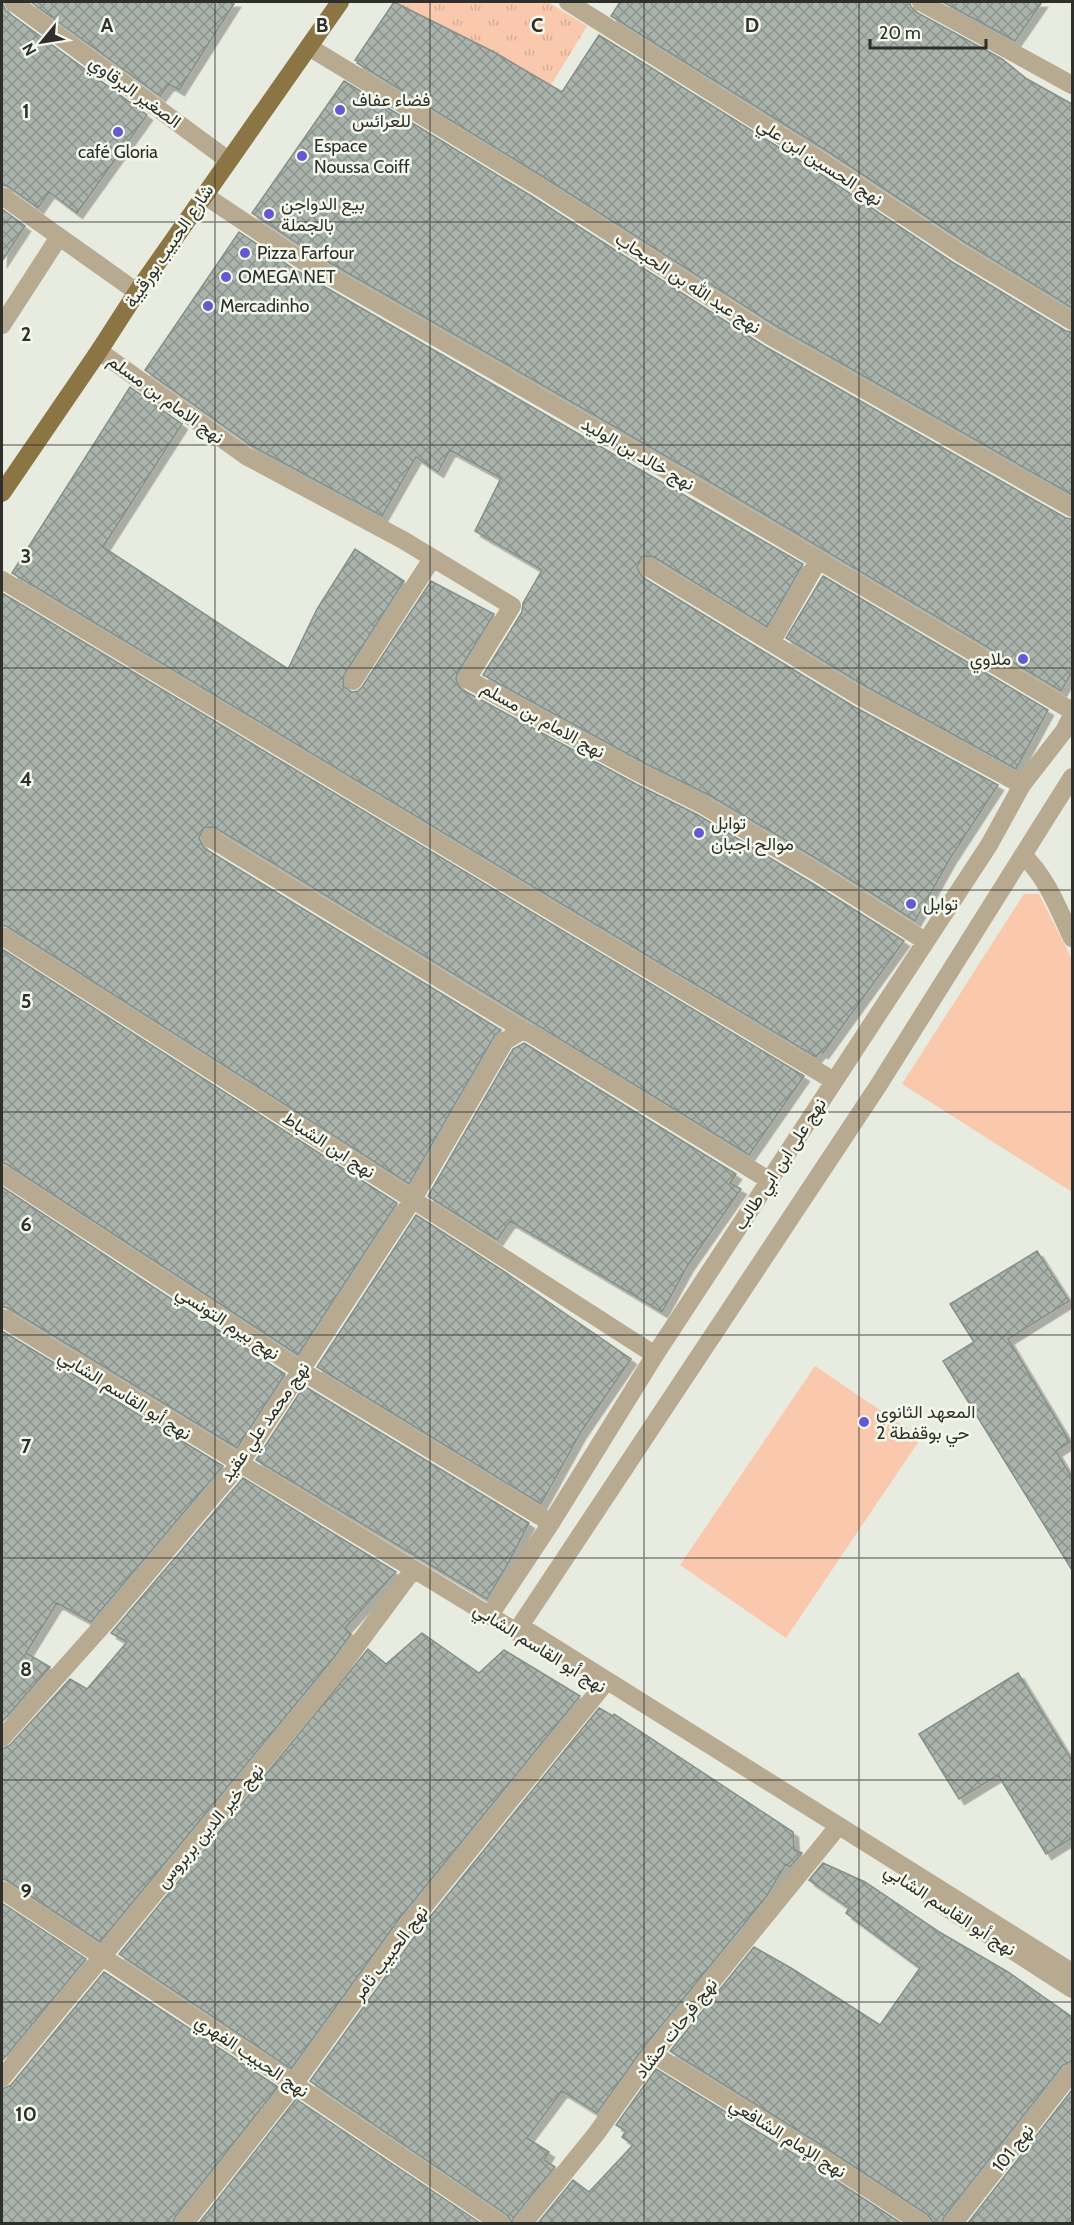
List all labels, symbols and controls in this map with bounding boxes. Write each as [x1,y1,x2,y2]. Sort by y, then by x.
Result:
north arrow [12,12,72,72]
scale bar [870,12,986,50]
text: A [101,13,114,37]
text: B [316,13,328,37]
text: C [531,13,543,37]
text: D [745,13,759,37]
text: 20 m [879,22,921,44]
text: N [18,40,40,59]
street label: الصغير البرقاوي [82,51,185,136]
place label: فضاء عفاف للعرائس [352,89,430,132]
text: 1 [22,99,30,123]
marker: فضاء عفاف للعرائس [333,103,347,117]
street label: نهج الحسين ابن علي [751,113,887,214]
marker: café Gloria [111,125,125,139]
place label: Espace Noussa Coiff [314,135,410,178]
place label: café Gloria [78,141,158,163]
marker: Espace Noussa Coiff [295,149,309,163]
street label: شارع الحبيب بورقيبة [120,180,219,312]
place label: بيع الدواجن بالجملة [281,193,365,236]
marker: بيع الدواجن بالجملة [262,207,276,221]
street label: نهج عبد الله بن الحبحاب [610,228,765,339]
place label: Pizza Farfour [257,242,354,264]
marker: Pizza Farfour [238,246,252,260]
place label: OMEGA NET [238,266,336,288]
marker: OMEGA NET [219,270,233,284]
place label: Mercadinho [220,295,310,317]
marker: Mercadinho [201,299,215,313]
text: 2 [21,322,31,346]
street label: نهج الامام بن مسلم [103,349,228,449]
street label: نهج خالد بن الوليد [577,413,699,496]
text: 3 [21,544,31,568]
place label: ملاوي [970,648,1011,674]
marker: ملاوي [1016,652,1030,666]
street label: نهج الامام بن مسلم [477,677,609,764]
text: 4 [20,767,32,791]
place label: توابل موالح اجبان [711,812,794,856]
marker: توابل موالح اجبان [692,826,706,840]
place label: توابل [923,893,958,915]
marker: توابل [904,897,918,911]
text: 5 [21,989,31,1013]
street label: نهج على ابن ابي طالب [729,1094,834,1236]
street label: نهج ابن الشباط [278,1107,379,1184]
text: 6 [20,1212,32,1236]
street label: نهج بيرم التونسي [170,1281,284,1368]
street label: نهج أبو القاسم الشابي [52,1345,196,1448]
street label: نهج محمد علي عقيد [215,1358,318,1489]
place label: المعهد الثانوي حي بوقفطة 2 [876,1401,975,1448]
marker: المعهد الثانوي حي بوقفطة 2 [857,1415,871,1429]
text: 7 [21,1434,32,1458]
street label: نهج أبو القاسم الشابي [467,1598,611,1701]
text: 8 [20,1657,32,1681]
street label: نهج خير الدين بربروس [151,1759,269,1893]
street label: نهج أبو القاسم الشابي [878,1859,1020,1964]
text: 9 [20,1879,32,1903]
street label: نهج الحبيب ثامر [347,1901,434,2006]
street label: نهج فرحات حشاد [630,1973,723,2083]
street label: نهج الحبيب الفهري [189,2010,313,2106]
street label: نهج الإمام الشافعي [723,2093,850,2186]
text: 10 [15,2102,37,2126]
street label: نهج 101 [987,2120,1039,2177]

